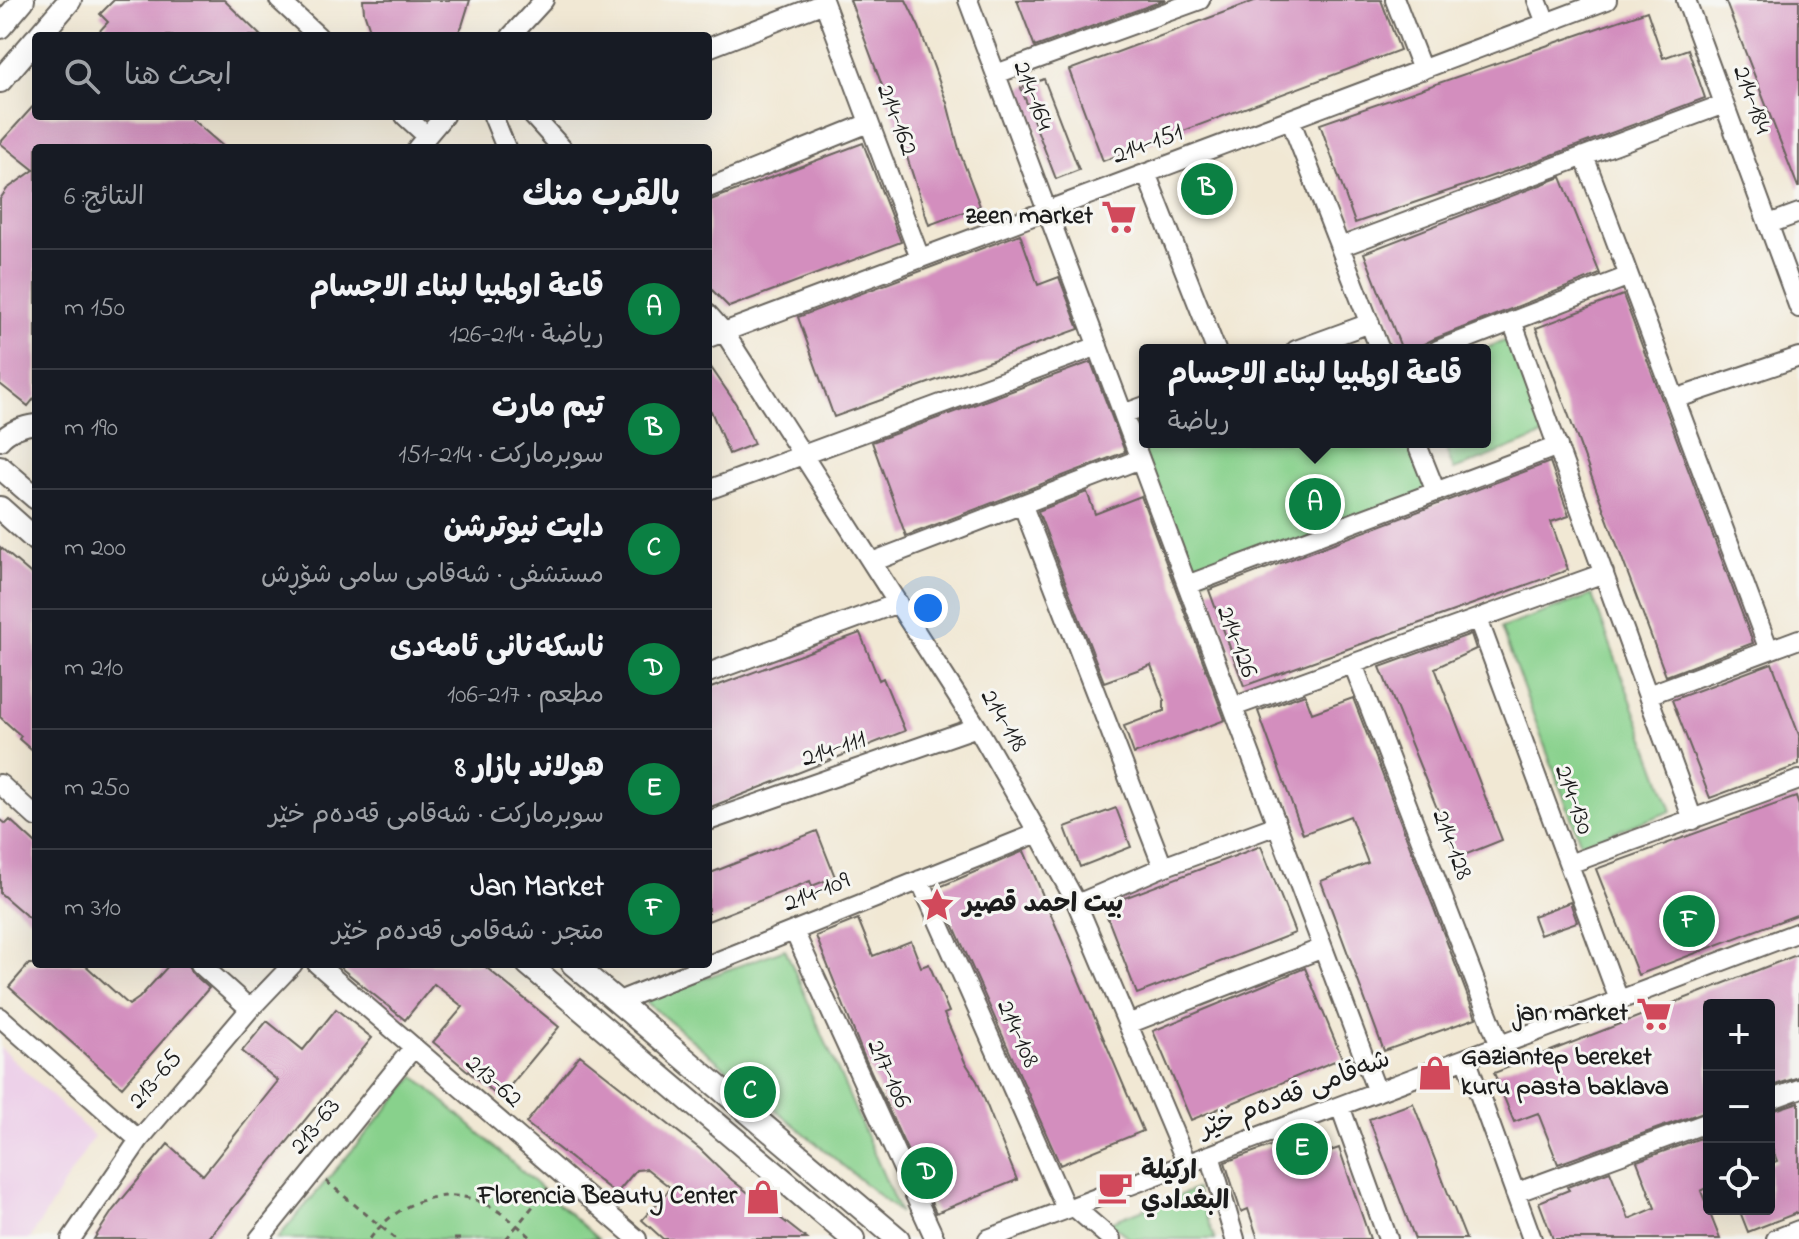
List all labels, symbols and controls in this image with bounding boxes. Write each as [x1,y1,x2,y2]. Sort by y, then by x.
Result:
search box [32,32,712,120]
icon: search [60,54,104,98]
text: ابحث هنا [124,55,232,99]
street label: 214-164 [1001,56,1063,137]
street label: 214-184 [1721,60,1781,140]
street label: 214-162 [865,79,927,162]
street label: 214-151 [1107,114,1189,176]
pin: B [1181,159,1233,219]
text: بالقرب منك [522,172,680,222]
text: النتائج: 6 [64,179,144,217]
place label: zeen market [965,198,1093,236]
supermarket icon: zeen market [1100,198,1138,236]
text: قاعة اولمبيا لبناء الاجسام [310,267,604,311]
text: 150 m [64,290,125,328]
text: A [646,290,662,328]
text: رياضة · 214-126 [449,317,604,355]
popup [1139,344,1491,448]
text: قاعة اولمبيا لبناء الاجسام [1168,354,1462,398]
text: تيم مارت [492,387,604,431]
text: رياضة [1168,404,1230,442]
text: 190 m [64,410,118,448]
text: B [645,410,663,448]
text: سوبرماركت · 214-151 [398,437,604,475]
pin: A [1289,474,1341,534]
text: دايت نيوترشن [443,507,604,551]
text: 200 m [64,530,126,568]
text: C [647,530,661,568]
text: مستشفى · شەقامی سامی شۆڕش [261,557,604,595]
your location [908,588,948,628]
street label: 214-126 [1205,601,1267,683]
text: ناسکەنانی ئامەدی [390,627,604,671]
text: 210 m [64,650,123,688]
text: D [644,650,664,688]
text: مطعم · 217-106 [447,677,604,715]
street label: 214-118 [969,682,1037,760]
street label: 214-111 [796,721,872,779]
text: هولاند بازار 8 [455,747,604,791]
street label: 214-130 [1543,760,1603,840]
text: 250 m [64,770,130,808]
text: E [646,770,662,808]
text: سوبرماركت · شەقامی قەدەم خێر [269,797,604,835]
street label: 214-128 [1420,804,1482,886]
street label: 214-109 [778,862,856,924]
text: Jan Market [471,866,604,910]
place icon: بيت احمد قصير [918,886,956,924]
place label: بيت احمد قصير [960,886,1123,924]
text: 310 m [64,890,121,928]
text: F [646,890,662,928]
pin: F [1663,891,1715,951]
text: متجر · شەقامی قەدەم خێر [332,914,604,952]
street label: 214-108 [985,994,1049,1074]
place label: jan market [1511,995,1628,1033]
supermarket icon: jan market [1635,995,1673,1033]
map controls [1703,999,1775,1215]
button: + [1703,999,1775,1071]
street label: 217-106 [855,1033,921,1115]
place label: Gaziantep bereket kuru pasta baklava [1461,1039,1669,1107]
street label: شەقامی قەدەم خێر [1192,1041,1396,1150]
street label: 213-65 [120,1042,192,1118]
street label: 213-62 [456,1046,530,1118]
shop icon: Gaziantep bereket kuru pasta baklava [1416,1054,1454,1092]
pin: C [724,1062,776,1122]
button: − [1703,1071,1775,1143]
street label: 213-63 [281,1090,351,1164]
pin: E [1276,1119,1328,1179]
pin: D [901,1143,953,1203]
button: locate [1703,1143,1775,1215]
place label: اركيلة البغدادي [1141,1153,1229,1221]
cafe icon: اركيلة البغدادي [1096,1168,1134,1206]
place label: Florencia Beauty Center [476,1178,738,1216]
shop icon: Florencia Beauty Center [744,1178,782,1216]

